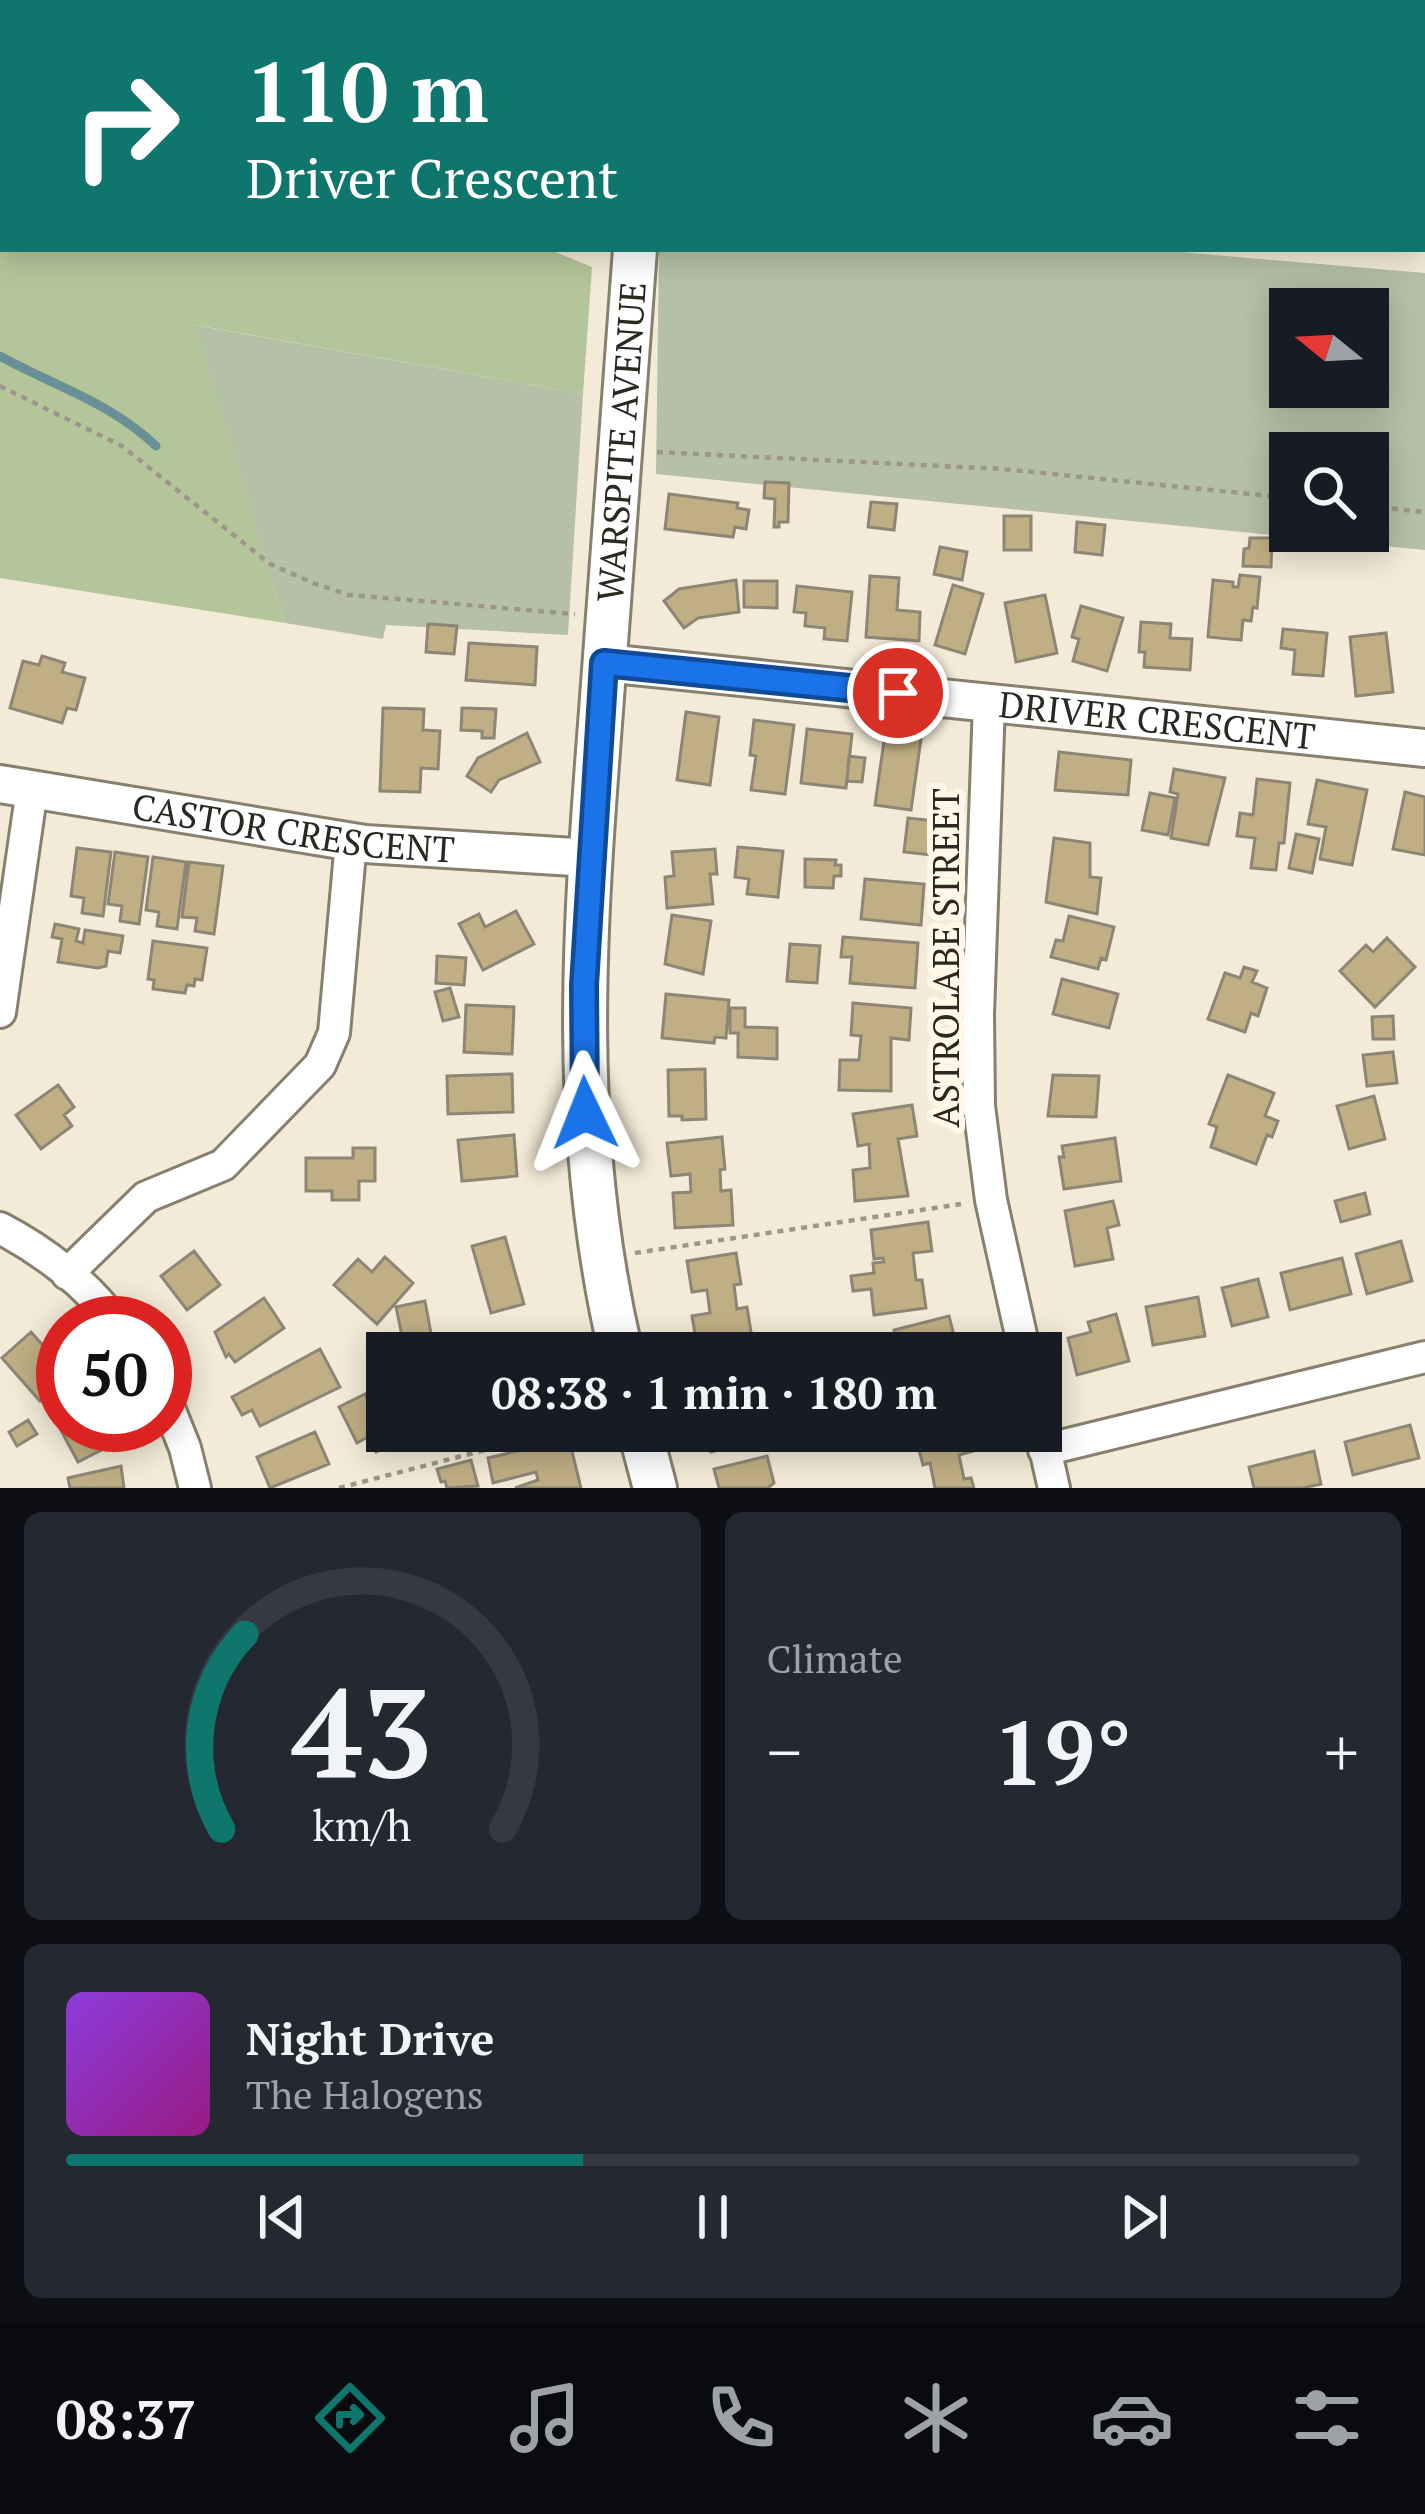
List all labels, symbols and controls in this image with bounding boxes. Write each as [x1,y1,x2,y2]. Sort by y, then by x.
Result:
text: 110 m [246,35,489,146]
icon: right [48,48,204,204]
text: Driver Crescent [246,142,618,213]
street label: WARSPITE AVENUE [586,280,656,604]
north arrow [1269,288,1389,408]
map controls [1269,288,1389,552]
button: search [1269,432,1389,552]
pin [847,642,949,744]
icon: arrive [865,660,931,726]
street label: DRIVER CRESCENT [997,680,1317,759]
street label: CASTOR CRESCENT [129,782,456,873]
street label: ASTROLABE STREET [922,788,969,1128]
position arrow [522,1050,648,1176]
speed limit sign: 50 [36,1296,192,1452]
text: 08:38 · 1 min · 180 m [491,1362,937,1422]
text: Climate [767,1632,903,1684]
text: 43 [292,1648,433,1814]
text: 19° [993,1691,1132,1811]
text: − [767,1707,802,1795]
text: + [1324,1707,1359,1795]
text: km/h [313,1796,412,1853]
text: Night Drive [246,2008,495,2068]
text: The Halogens [246,2068,484,2120]
icon: previous [249,2184,315,2250]
icon: pause [680,2184,746,2250]
icon: next [1111,2184,1177,2250]
icon: directions [308,2376,392,2460]
icon: music [503,2376,587,2460]
icon: phone [699,2376,783,2460]
icon: climate [894,2376,978,2460]
icon: car [1090,2376,1174,2460]
icon: filters [1285,2376,1369,2460]
text: 08:37 [56,2383,196,2454]

